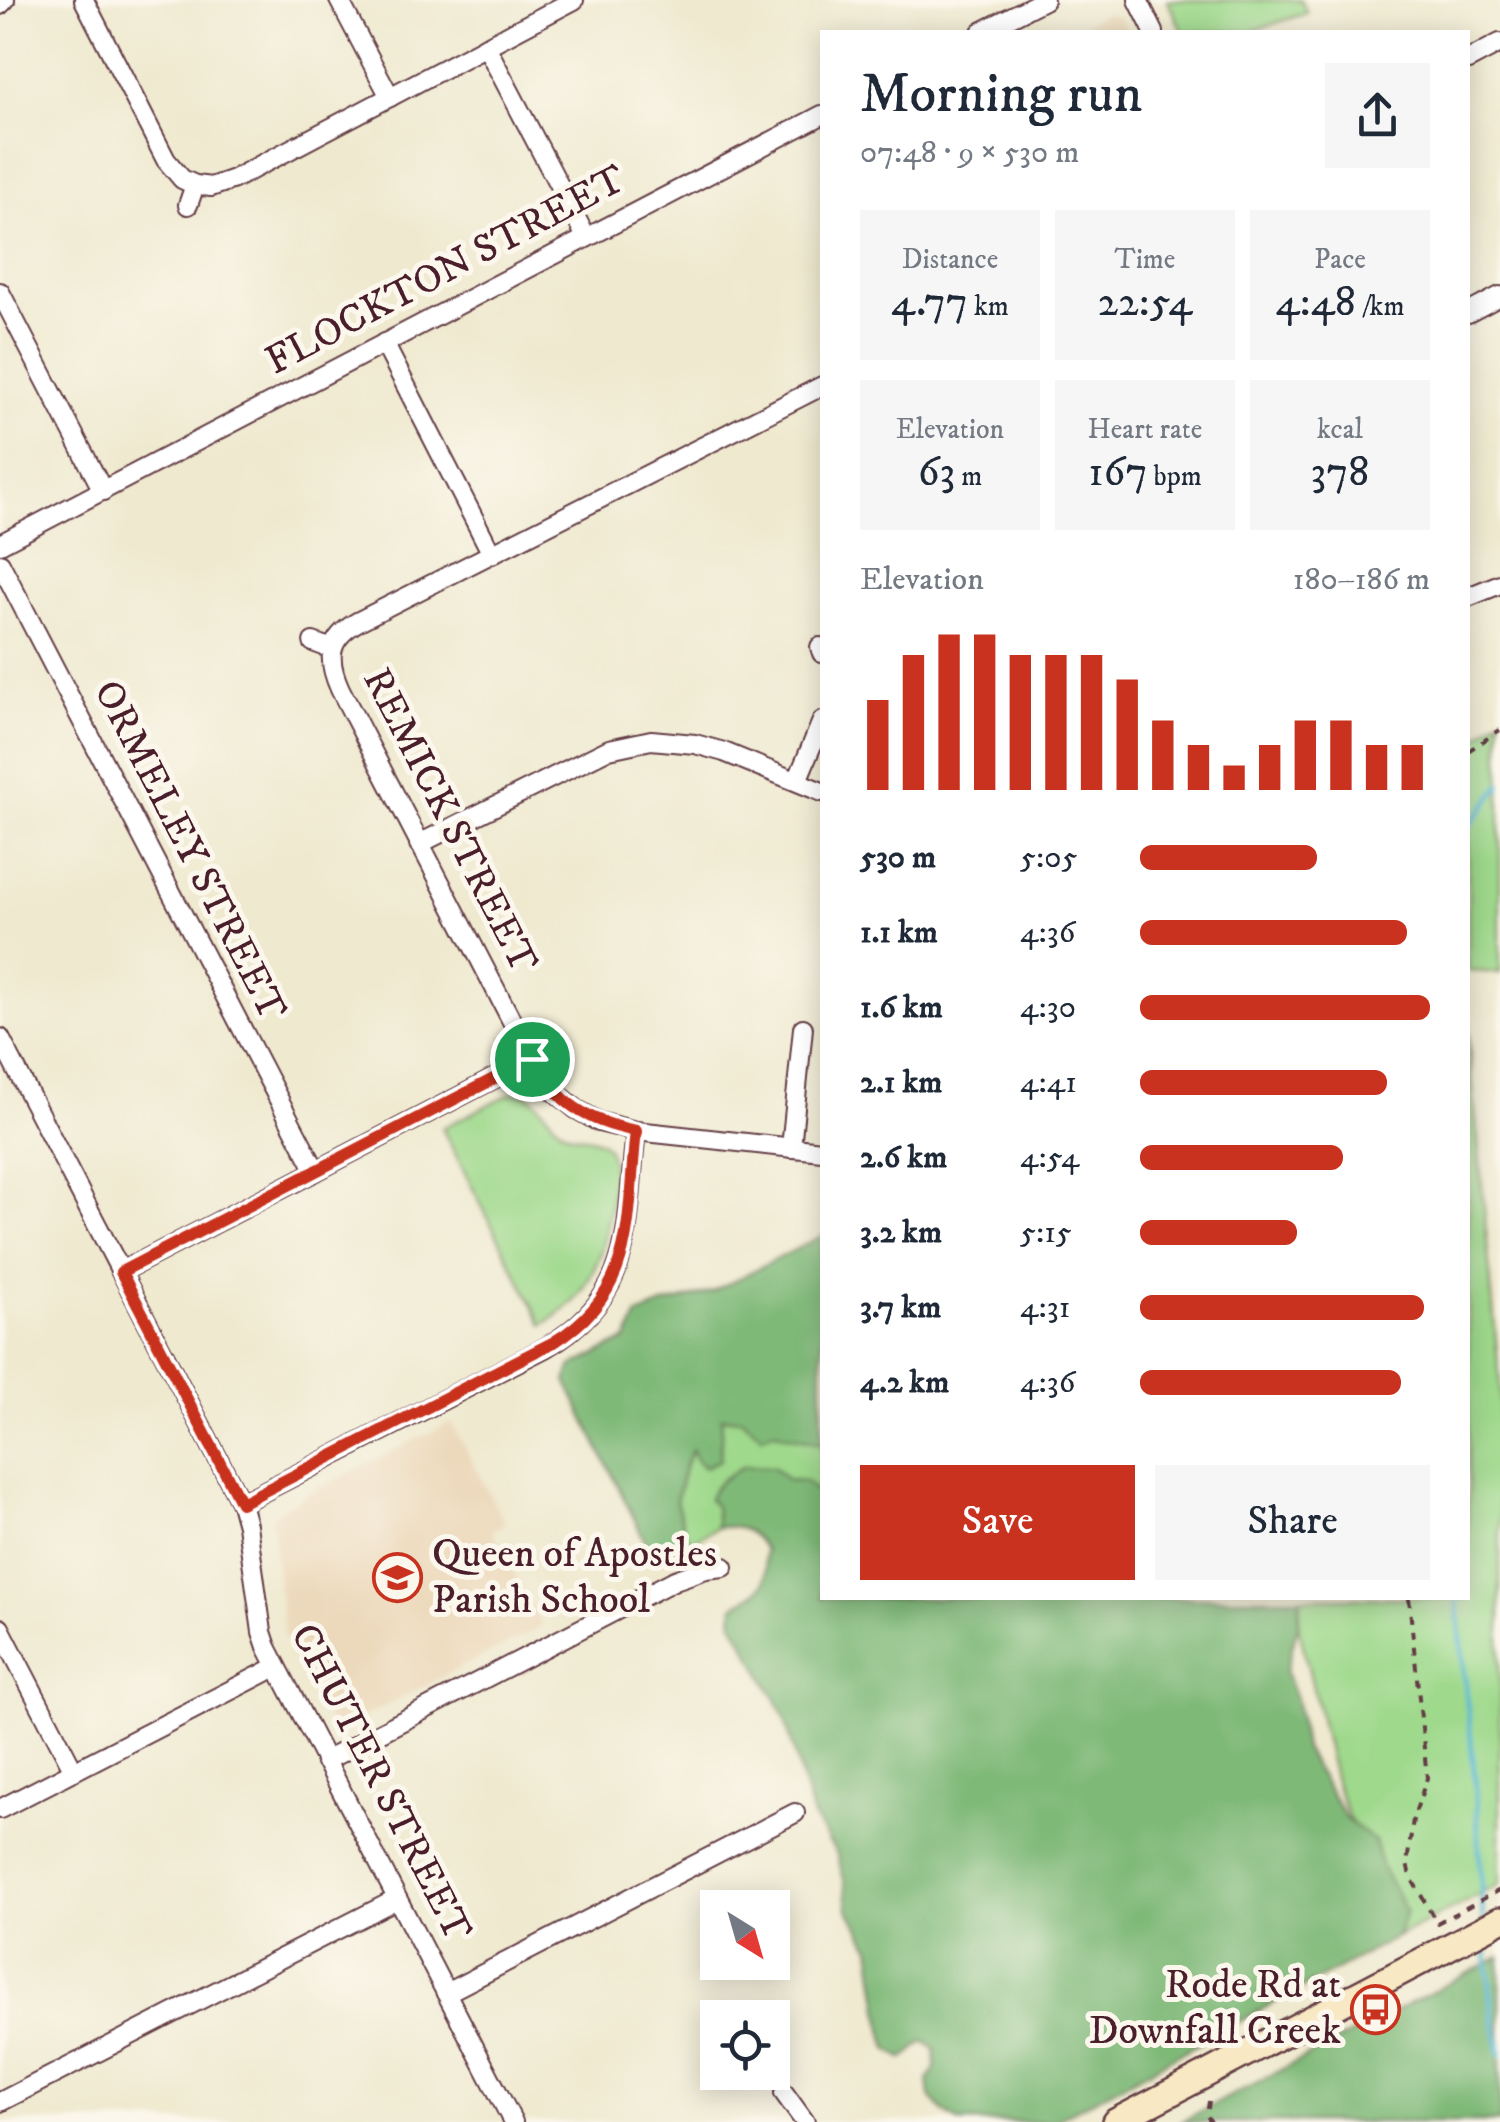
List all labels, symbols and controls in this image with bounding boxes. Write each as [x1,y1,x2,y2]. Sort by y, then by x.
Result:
text: Morning run [860,61,1142,130]
button: share [1325,63,1430,168]
text: 07:48 · 9 × 530 m [860,133,1079,173]
street label: FLOCKTON STREET [258,155,634,387]
text: Distance [902,242,998,277]
text: Time [1115,242,1175,277]
text: Pace [1314,242,1366,277]
text: 4.77 [891,277,968,329]
text: 22:54 [1097,277,1193,329]
text: 4:48 [1276,277,1356,329]
text: km [968,289,1009,324]
text: /km [1356,289,1404,324]
text: Elevation [896,412,1004,447]
text: Heart rate [1088,412,1202,447]
text: kcal [1317,412,1363,447]
text: 63 [918,447,955,499]
text: 167 [1088,447,1148,499]
text: 378 [1311,447,1369,499]
text: m [955,459,982,494]
text: bpm [1148,459,1202,494]
text: Elevation [860,560,984,600]
text: 180–186 m [1293,560,1430,600]
street label: REMICK STREET [351,660,547,982]
street label: ORMELEY STREET [82,672,296,1030]
text: 530 m [860,838,936,878]
text: 5:05 [1020,838,1077,878]
text: 1.1 km [860,913,938,953]
text: 4:36 [1020,913,1075,953]
text: 1.6 km [860,988,943,1028]
text: 4:30 [1020,988,1076,1028]
pin [490,1017,575,1102]
icon: arrive [505,1032,560,1087]
text: 2.1 km [860,1063,942,1103]
text: 4:41 [1020,1063,1077,1103]
text: 2.6 km [860,1138,947,1178]
text: 4:54 [1020,1138,1079,1178]
text: 3.2 km [860,1213,942,1253]
text: 5:15 [1020,1213,1072,1253]
text: 3.7 km [860,1288,941,1328]
text: 4:31 [1020,1288,1070,1328]
text: 4.2 km [860,1363,949,1403]
text: 4:36 [1020,1363,1075,1403]
button: Save [860,1465,1135,1580]
button: Share [1155,1465,1430,1580]
place label: Queen of Apostles Parish School [432,1530,717,1626]
school or university icon: Queen of Apostles Parish School [371,1552,423,1604]
street label: CHUTER STREET [278,1616,482,1950]
north arrow [700,1890,790,1980]
map controls [700,1890,790,2090]
place label: Rode Rd at Downfall Creek [1089,1961,1341,2057]
bus stop icon: Rode Rd at Downfall Creek [1350,1983,1402,2035]
button: locate [700,2000,790,2090]

